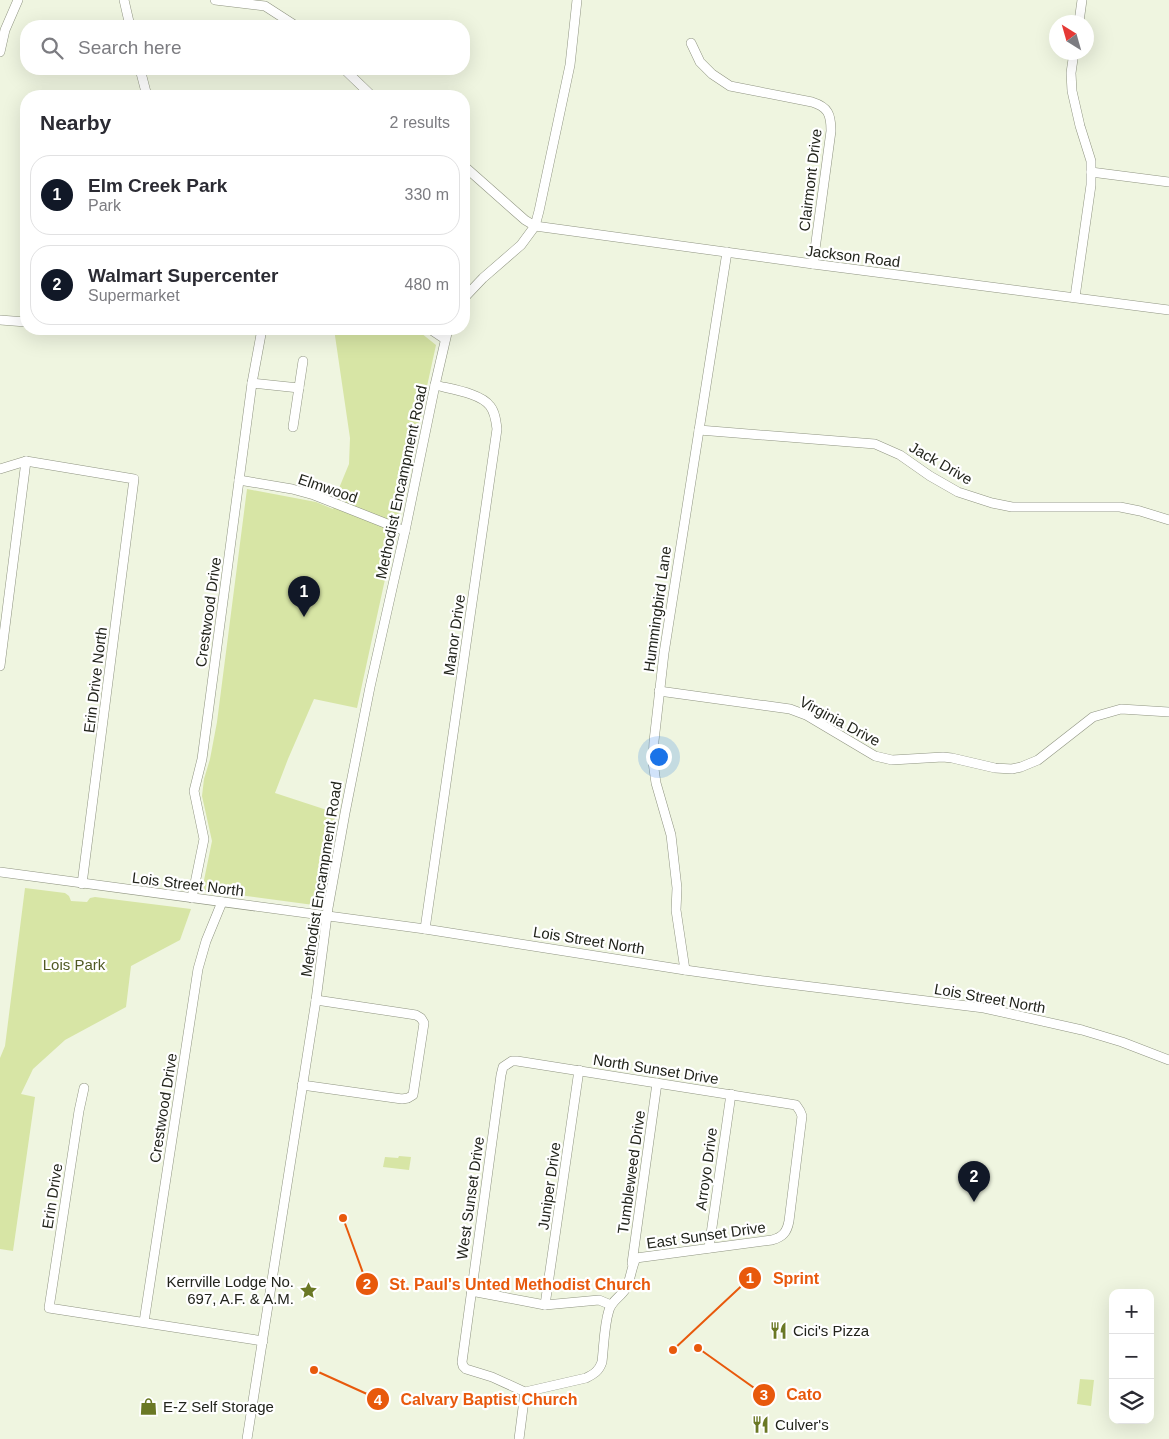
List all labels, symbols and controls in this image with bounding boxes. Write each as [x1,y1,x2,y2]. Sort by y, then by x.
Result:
north arrow [1049,15,1094,60]
search box [20,20,470,75]
icon: search [38,34,66,62]
text: Search here [78,37,182,58]
text: Nearby [40,111,111,134]
text: 2 results [390,114,450,131]
street label: Clairmont Drive [795,128,825,232]
text: Elm Creek Park [88,175,227,196]
text: 1 [53,186,61,203]
text: 330 m [405,186,449,203]
text: Park [88,197,121,214]
street label: Jackson Road [805,242,901,270]
text: Walmart Supercenter [88,265,278,286]
text: 2 [53,276,61,293]
text: 480 m [405,276,449,293]
text: Supermarket [88,287,180,304]
street label: Methodist Encampment Road [372,384,430,580]
street label: Jack Drive [906,438,976,488]
street label: Elmwood [296,470,360,506]
street label: Hummingbird Lane [640,545,674,673]
street label: Crestwood Drive [192,556,224,668]
pin: 1 [288,576,320,617]
street label: Manor Drive [440,593,468,677]
street label: Erin Drive North [80,626,110,734]
street label: Virginia Drive [797,693,883,749]
your location [646,744,672,770]
street label: Methodist Encampment Road [297,780,345,978]
street label: Lois Street North [131,869,245,899]
street label: Lois Street North [532,923,646,957]
park label: Lois Park [43,956,106,973]
street label: Lois Street North [933,980,1047,1016]
street label: North Sunset Drive [592,1051,720,1087]
street label: Crestwood Drive [146,1052,180,1164]
street label: Tumbleweed Drive [614,1109,648,1235]
street label: Arroyo Drive [692,1127,720,1211]
street label: West Sunset Drive [453,1135,487,1261]
street label: Juniper Drive [534,1141,564,1231]
pin: 2 [958,1161,990,1202]
street label: Erin Drive [38,1162,66,1230]
street label: East Sunset Drive [645,1218,767,1252]
callout: Sprint [738,1262,829,1293]
callout: St. Paul's Unted Methodist Church [355,1269,661,1300]
text: 1 [746,1269,754,1286]
text: Sprint [773,1270,820,1287]
place label: Kerrville Lodge No. 697, A.F. & A.M. [166,1273,294,1307]
text: 2 [363,1275,371,1292]
text: St. Paul's Unted Methodist Church [389,1276,651,1293]
place icon: Kerrville Lodge No. 697, A.F. & A.M. [298,1280,318,1300]
map controls [1109,1289,1154,1424]
button: + [1109,1289,1154,1334]
restaurant icon: Cici's Pizza [769,1320,789,1340]
place label: Cici's Pizza [793,1322,870,1339]
button: − [1109,1334,1154,1379]
callout: Cato [751,1379,832,1410]
button: layers [1109,1379,1154,1424]
callout: Calvary Baptist Church [365,1384,587,1415]
text: 3 [760,1386,768,1403]
text: Cato [786,1386,822,1403]
text: 4 [374,1391,383,1408]
text: Calvary Baptist Church [401,1391,577,1408]
shop icon: E-Z Self Storage [139,1396,159,1416]
place label: E-Z Self Storage [163,1398,274,1415]
restaurant icon: Culver's [751,1414,771,1434]
place label: Culver's [775,1416,829,1433]

